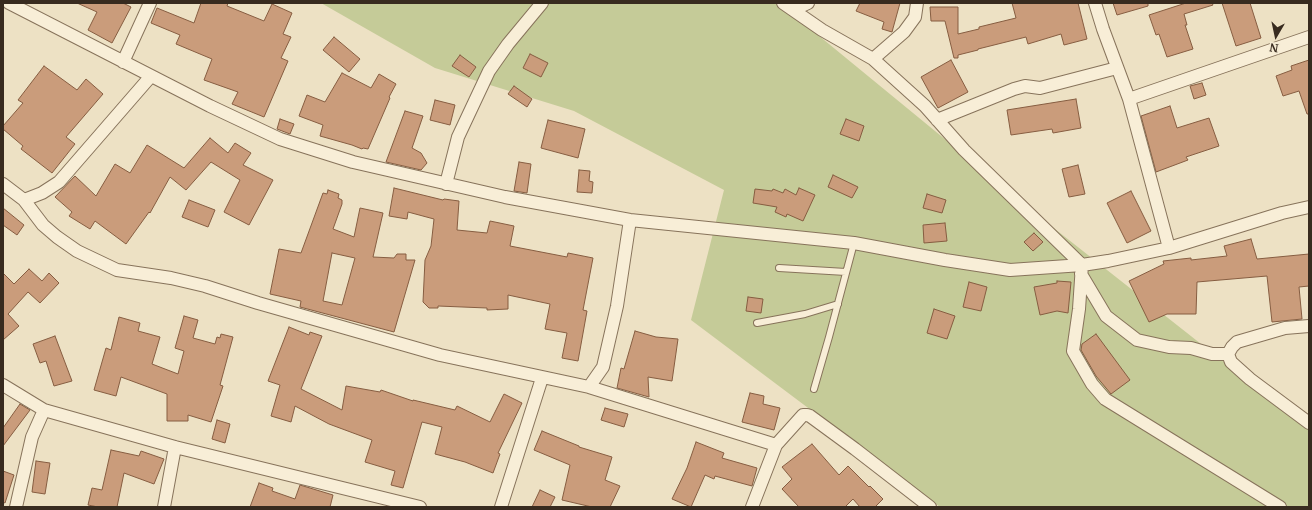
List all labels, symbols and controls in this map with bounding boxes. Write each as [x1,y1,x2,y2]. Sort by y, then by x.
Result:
north arrow [1256,16,1296,56]
text: N [1269,40,1280,55]

